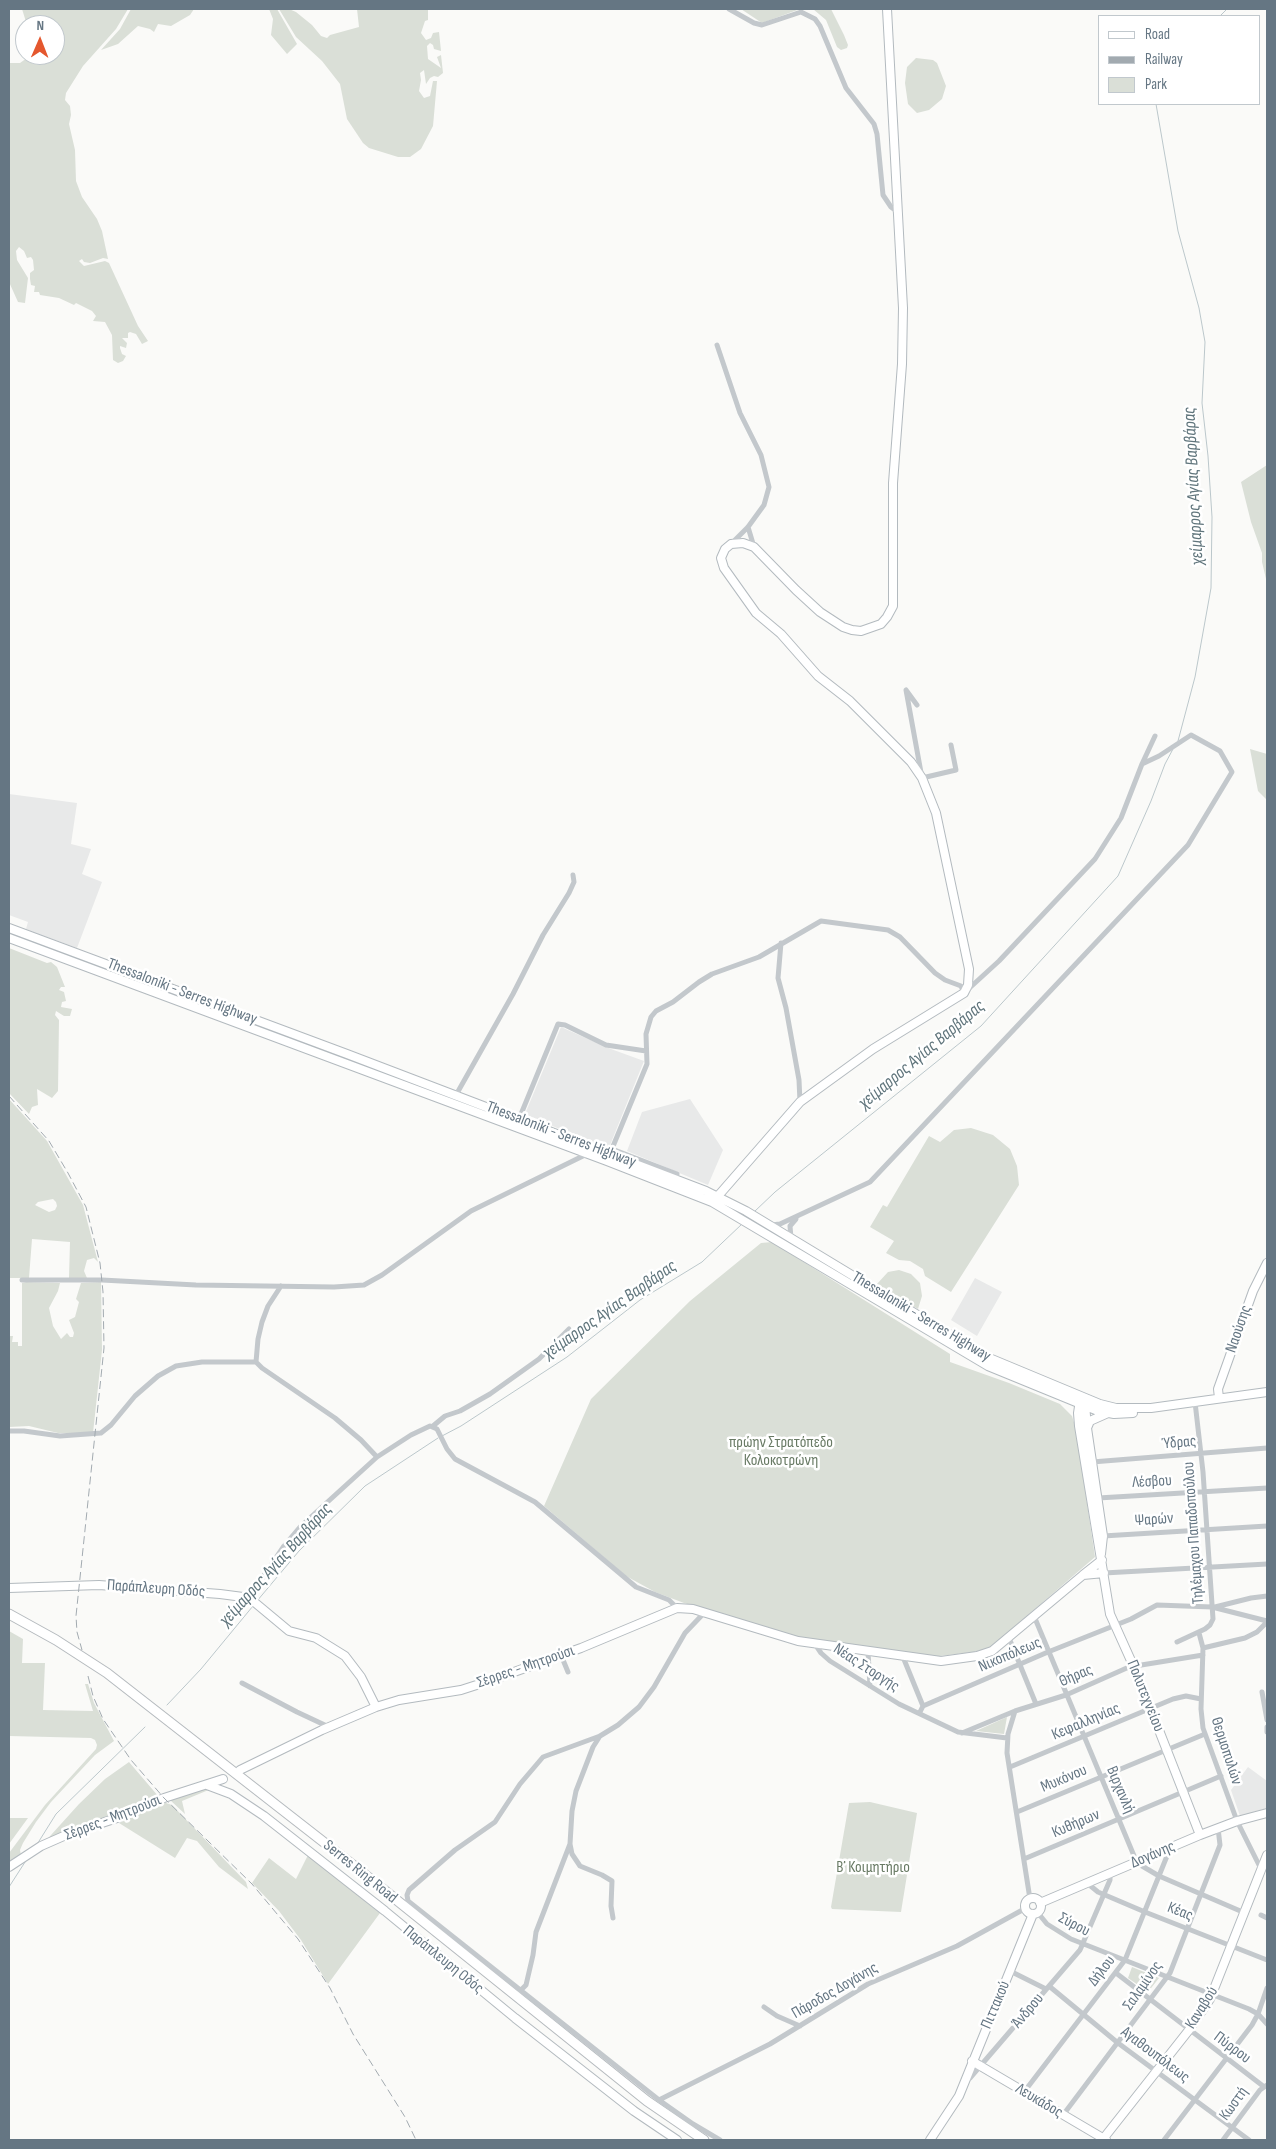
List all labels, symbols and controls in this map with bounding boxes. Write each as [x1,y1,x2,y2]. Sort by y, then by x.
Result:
north arrow [15,15,65,65]
legend [1098,15,1261,105]
text: N [36,17,44,34]
text: Road [1145,25,1170,44]
text: Railway [1145,50,1183,69]
text: Park [1145,75,1167,94]
water label: χείμαρρος Αγίας Βαρβάρας [1179,406,1209,566]
street label: Thessaloniki - Serres Highway [104,955,260,1029]
water label: χείμαρρος Αγίας Βαρβάρας [854,996,990,1114]
street label: Thessaloniki - Serres Highway [483,1098,639,1172]
water label: χείμαρρος Αγίας Βαρβάρας [539,1256,681,1364]
street label: Thessaloniki - Serres Highway [848,1268,994,1366]
street label: Ναούσης [1222,1303,1256,1355]
street label: Ύδρας [1161,1432,1197,1454]
park label: πρώην Στρατόπεδο Κολοκοτρώνη [729,1433,833,1471]
street label: Τηλέμαχου Παπαδοπούλου [1179,1461,1209,1605]
street label: Λέσβου [1132,1471,1172,1493]
water label: χείμαρρος Αγίας Βαρβάρας [215,1499,337,1631]
street label: Ψαρών [1134,1509,1174,1531]
street label: Παράπλευρη Οδός [106,1576,206,1602]
street label: Νικοπόλεως [976,1633,1044,1677]
street label: Νέας Στοργής [829,1640,903,1696]
street label: Σέρρες - Μητρούσι [475,1641,577,1693]
street label: Πολυτεχνείου [1122,1657,1168,1735]
street label: Θήρας [1056,1660,1096,1692]
street label: Κεφαλληνίας [1049,1699,1123,1745]
street label: Θερμοπυλών [1206,1715,1246,1787]
street label: Μυκόνου [1038,1761,1090,1797]
street label: Βιρχανλή [1102,1764,1138,1816]
street label: Σέρρες - Μητρούσι [62,1791,164,1845]
street label: Κυθήρων [1049,1805,1103,1843]
street label: Serres Ring Road [319,1836,401,1908]
street label: Δογάνης [1128,1837,1178,1873]
park label: Β΄ Κοιμητήριο [836,1858,910,1878]
street label: Κέας [1164,1898,1196,1926]
street label: Σύρου [1055,1909,1093,1941]
street label: Παράπλευρη Οδός [399,1922,487,1998]
street label: Δήλου [1084,1952,1120,1990]
street label: Σαλαμίνος [1119,1958,1167,2014]
street label: Πάροδος Δογάνης [788,1959,882,2023]
street label: Πιττακού [977,1978,1015,2032]
street label: Καναβού [1182,1983,1222,2033]
street label: Άνδρου [1008,1990,1048,2032]
street label: Αγαθουπόλεως [1117,2023,1193,2087]
street label: Πύρρου [1210,2028,1254,2068]
street label: Λευκάδος [1012,2079,1066,2123]
street label: Κωστή [1215,2083,1253,2125]

